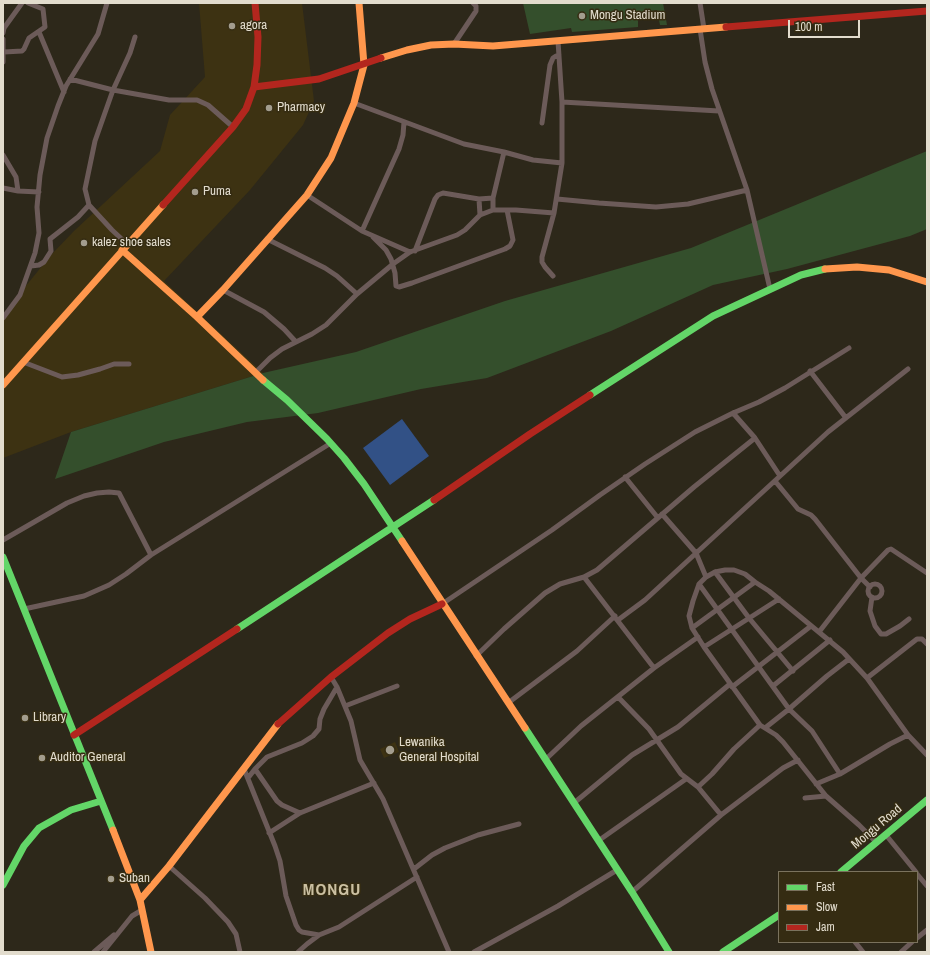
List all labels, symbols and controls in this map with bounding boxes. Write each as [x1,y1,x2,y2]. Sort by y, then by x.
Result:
place label: Mongu Stadium [590,8,665,24]
marker: Mongu Stadium [577,11,587,21]
scale bar [790,12,862,38]
place label: agora [240,18,267,34]
text: 100 m [795,19,822,35]
marker: agora [227,21,237,31]
place label: Pharmacy [277,100,325,116]
marker: Pharmacy [264,103,274,113]
place label: Puma [203,184,231,200]
marker: Puma [190,187,200,197]
place label: kalez shoe sales [92,235,171,251]
marker: kalez shoe sales [79,238,89,248]
place label: Library [33,710,66,726]
marker: Library [20,713,30,723]
place label: Lewanika General Hospital [399,735,479,766]
marker: Lewanika General Hospital [384,744,396,756]
place label: Auditor General [50,750,125,766]
marker: Auditor General [37,753,47,763]
street label: Mongu Road [849,801,905,853]
place label: Suban [119,871,150,887]
legend [778,871,918,943]
marker: Suban [106,874,116,884]
text: Fast [816,879,835,895]
district label: MONGU [303,880,361,900]
text: Slow [816,899,837,915]
text: Jam [816,919,835,935]

